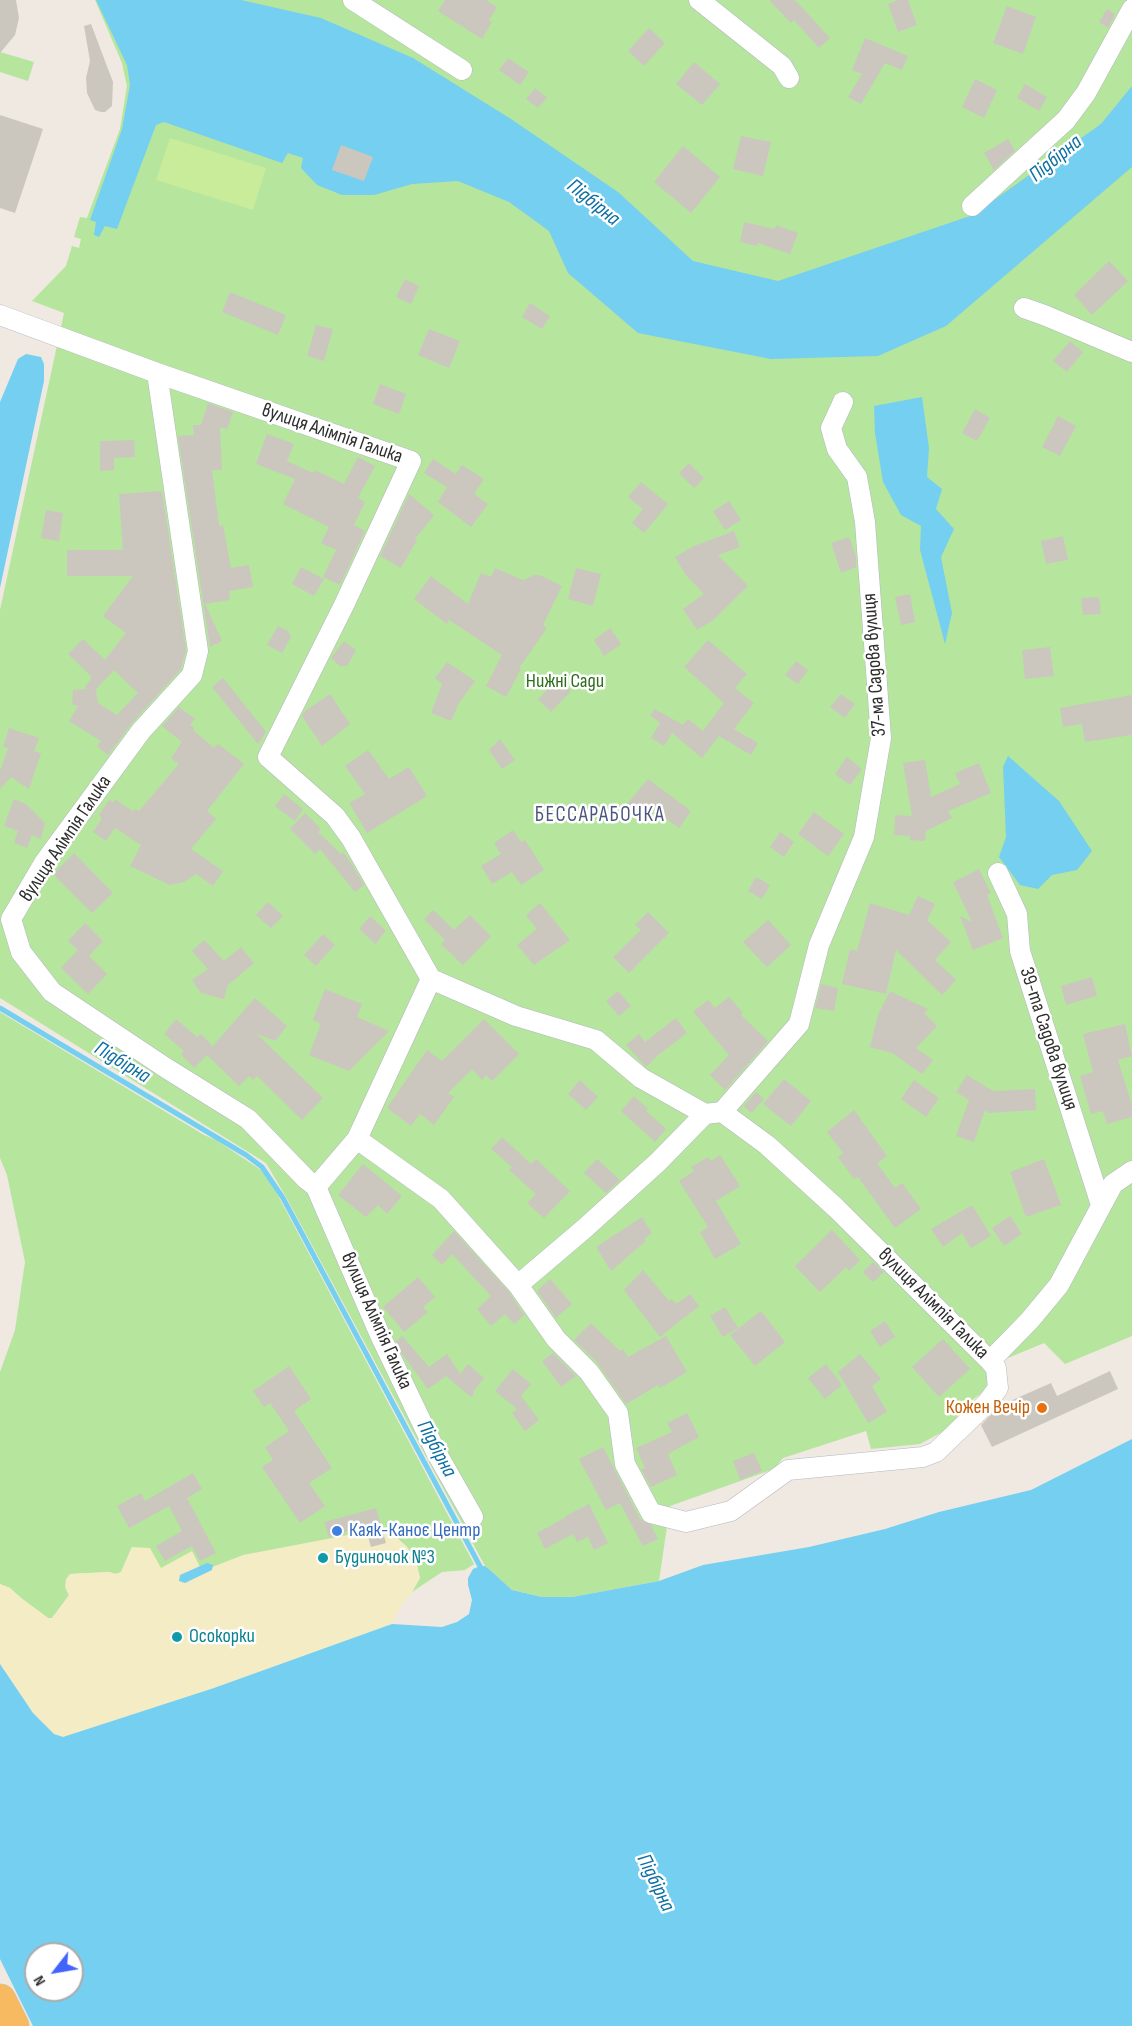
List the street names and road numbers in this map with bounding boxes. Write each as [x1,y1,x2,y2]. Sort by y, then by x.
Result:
street label: вулиця Алімпія Галика [258,399,406,469]
street label: 37-ма Садова вулиця [858,592,892,738]
street label: вулиця Алімпія Галика [15,771,117,907]
street label: 39-та Садова вулиця [1014,965,1082,1113]
street label: вулиця Алімпія Галика [872,1243,994,1365]
street label: вулиця Алімпія Галика [335,1249,417,1393]

